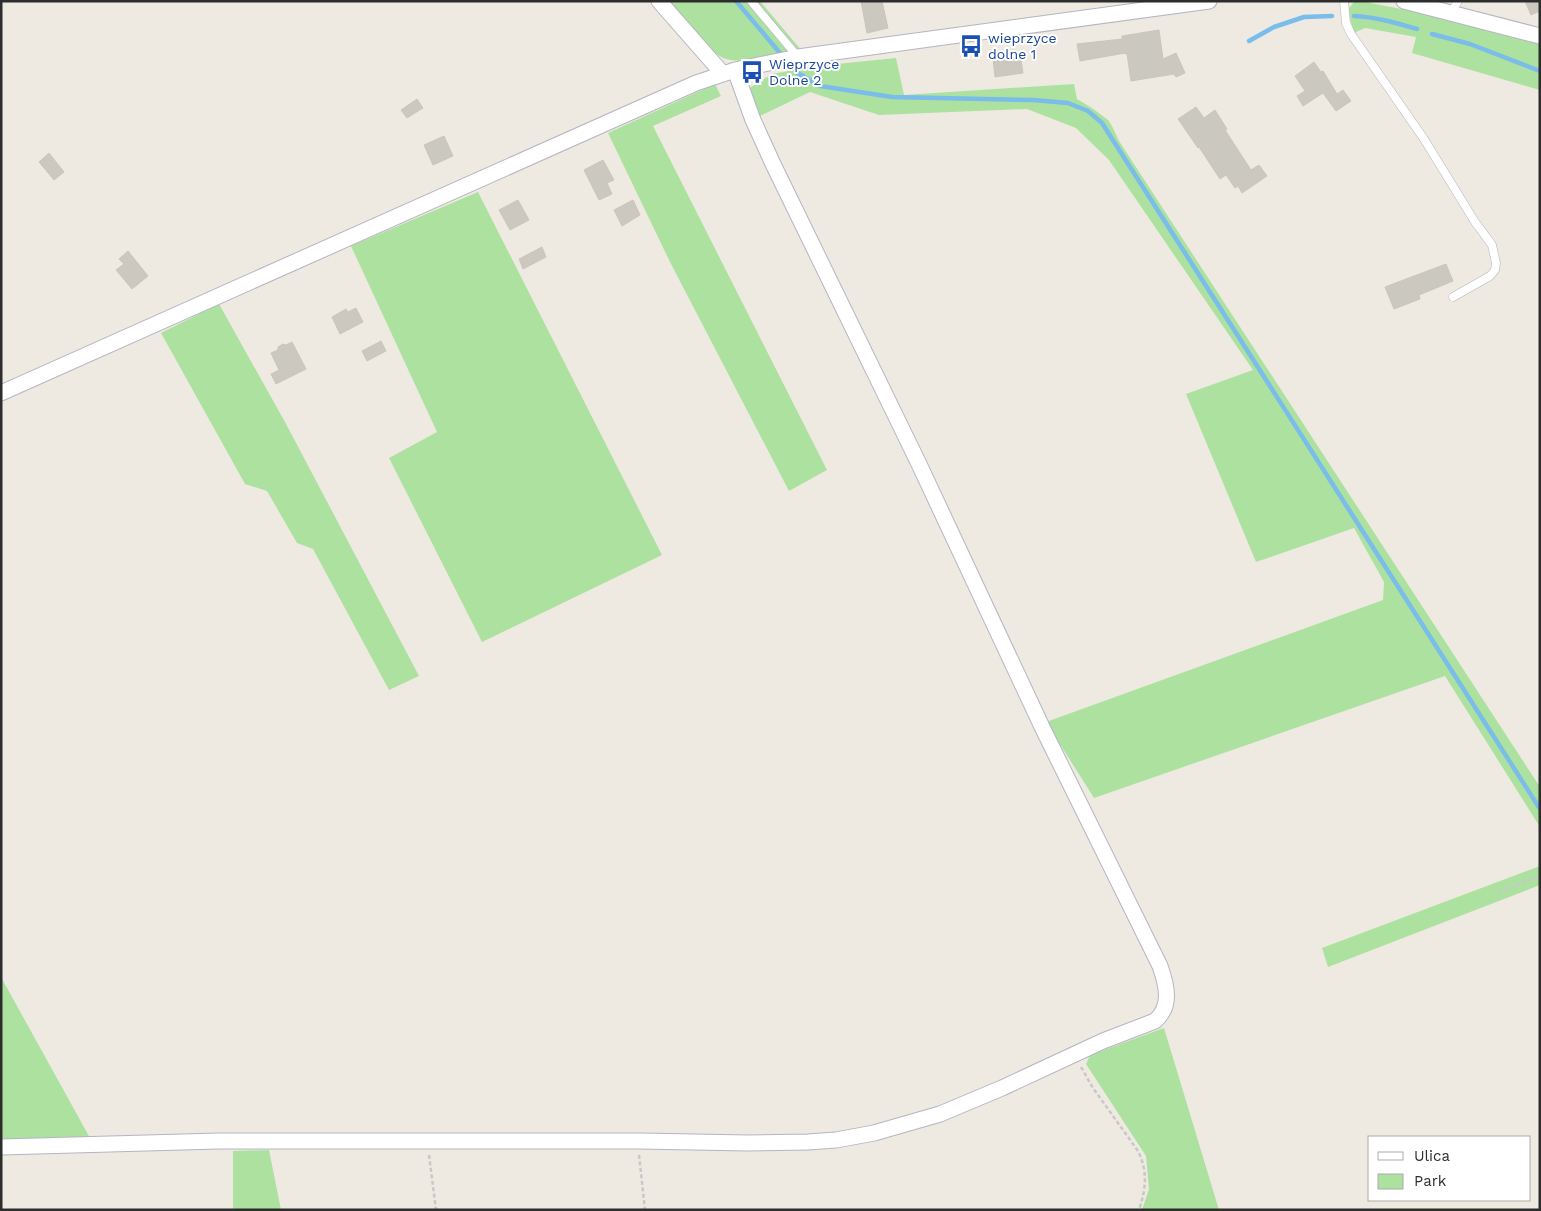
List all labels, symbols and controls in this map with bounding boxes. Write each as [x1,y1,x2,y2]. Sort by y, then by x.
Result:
place label: wieprzyce dolne 1 [988,30,1057,62]
bus stop icon: wieprzyce dolne 1 [958,33,984,59]
place label: Wieprzyce Dolne 2 [769,56,839,88]
bus stop icon: Wieprzyce Dolne 2 [739,59,765,85]
legend [1368,1136,1531,1201]
text: Ulica [1414,1147,1451,1165]
text: Park [1414,1172,1447,1190]

